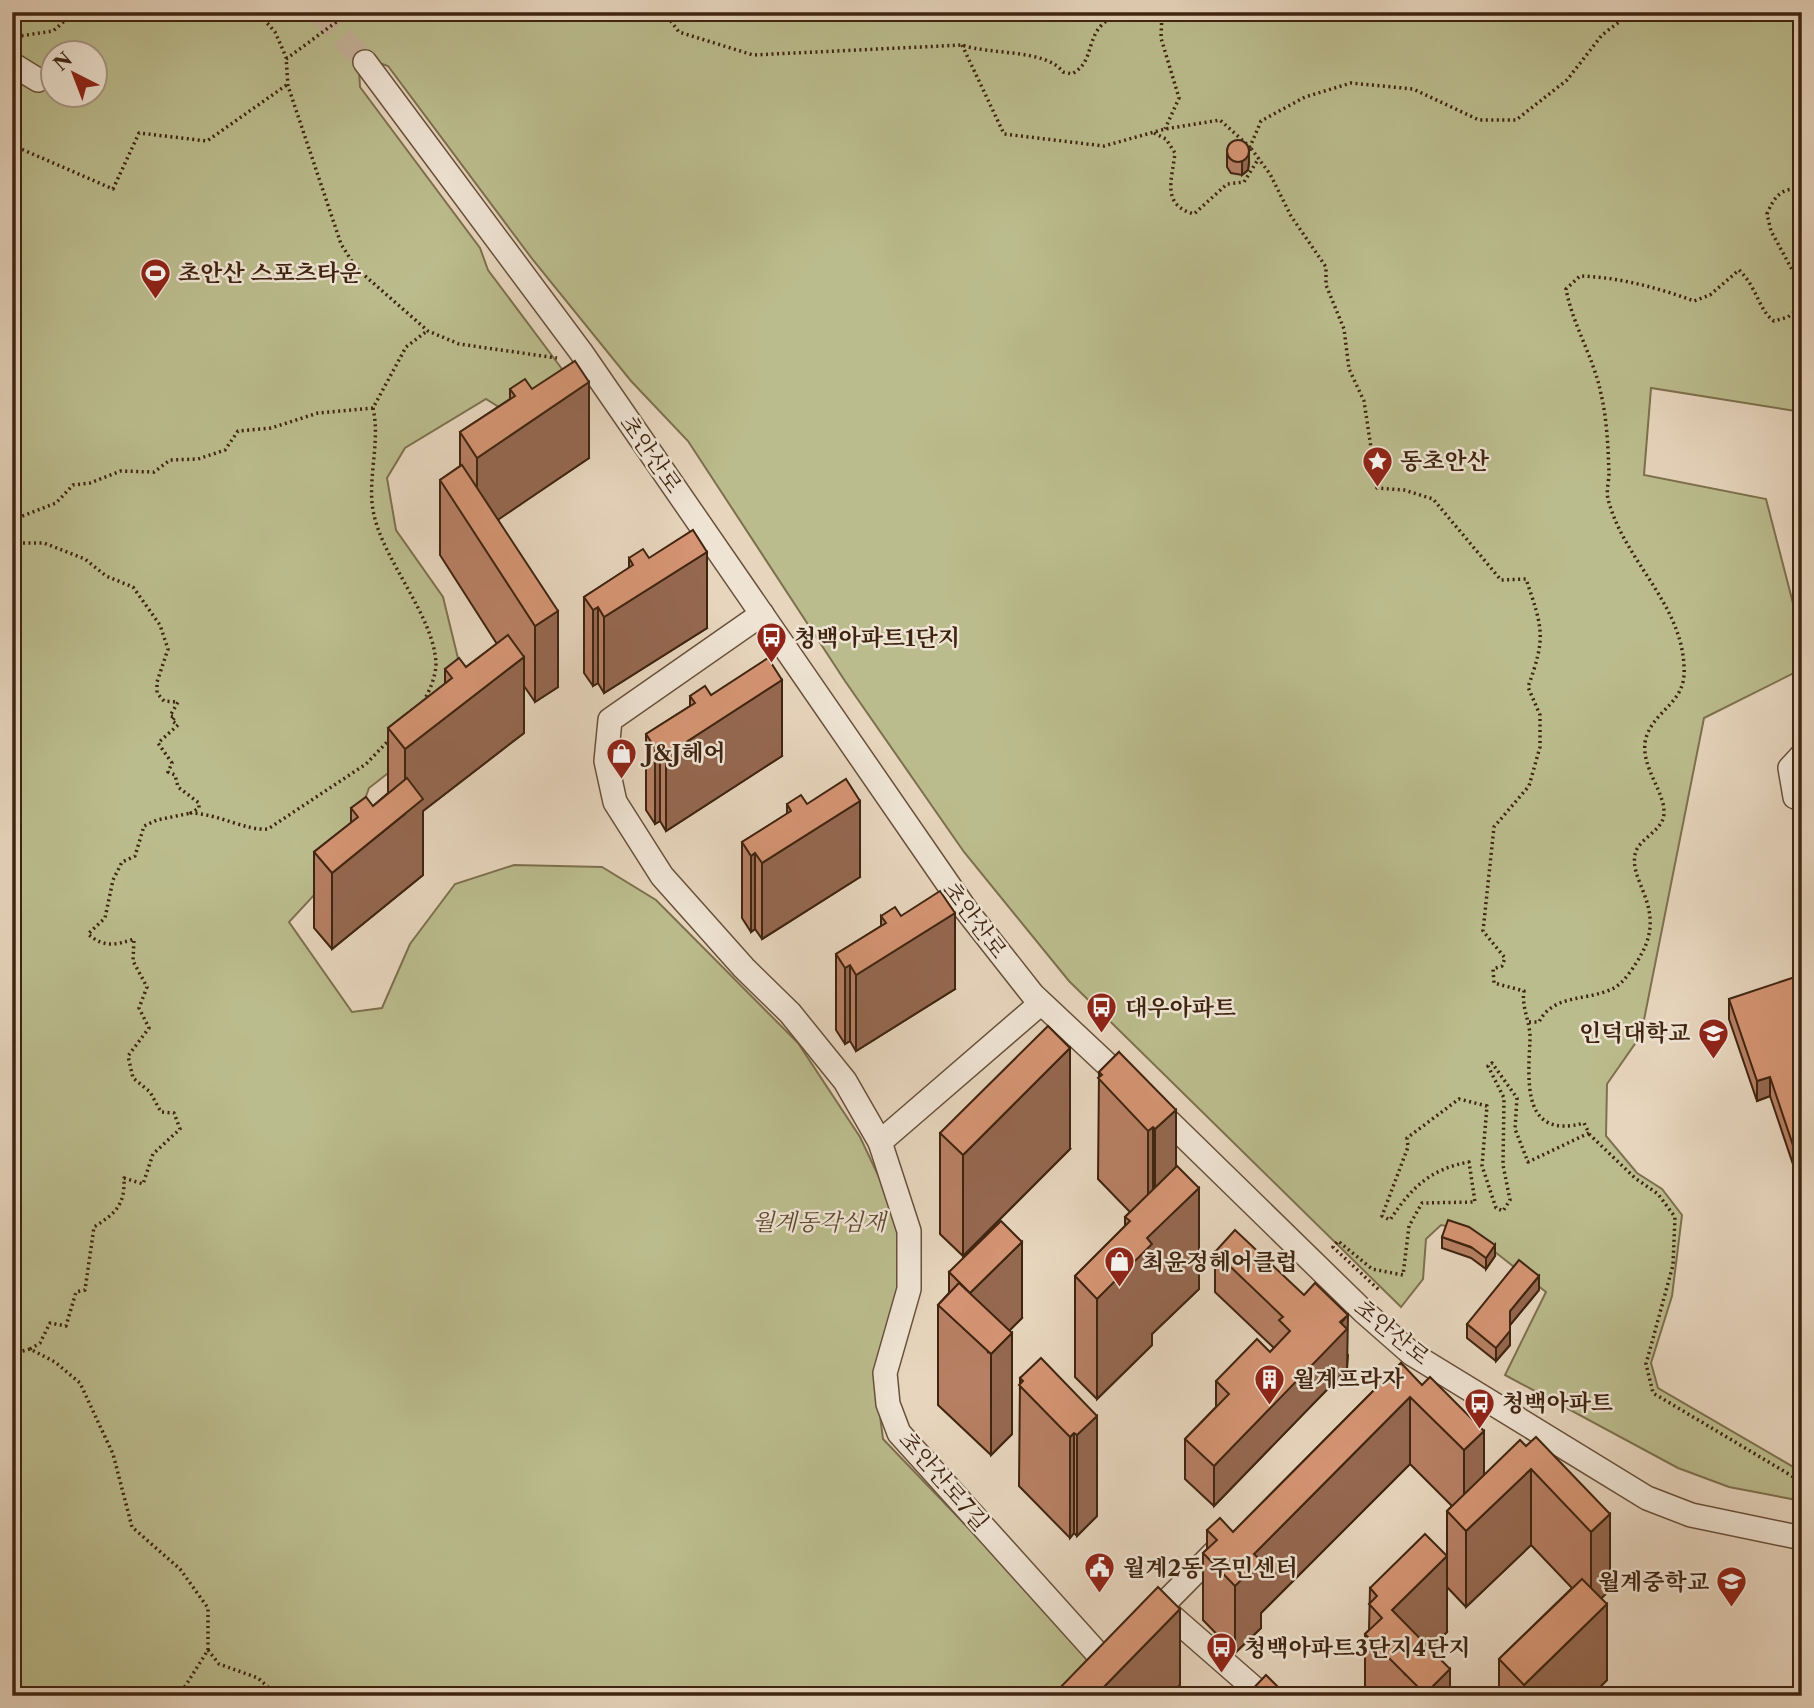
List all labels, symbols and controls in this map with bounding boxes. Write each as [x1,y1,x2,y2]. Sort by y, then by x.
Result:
north arrow [38,38,108,108]
text: N [49,48,77,76]
sports icon: 초안산 스포츠타운 [138,256,172,300]
place label: 초안산 스포츠타운 [178,259,362,287]
street label: 초안산로 [614,410,688,498]
place icon: 동초안산 [1360,444,1394,488]
place label: 동초안산 [1400,447,1490,475]
bus stop icon: 청백아파트1단지 [754,621,788,665]
place label: 청백아파트1단지 [794,624,960,652]
shop icon: J&J헤어 [604,736,638,780]
place label: J&J헤어 [640,739,726,767]
street label: 초안산로 [937,876,1013,964]
bus stop icon: 대우아파트 [1085,991,1119,1035]
place label: 대우아파트 [1125,994,1236,1022]
school or university icon: 인덕대학교 [1696,1016,1730,1060]
place label: 인덕대학교 [1579,1019,1691,1047]
park label: 월계동각심재 [752,1208,888,1236]
shop icon: 최윤정헤어클럽 [1102,1245,1136,1289]
place label: 최윤정헤어클럽 [1142,1248,1298,1276]
street label: 초안산로 [1349,1293,1435,1371]
building icon: 월계프라자 [1253,1362,1287,1406]
place label: 월계프라자 [1293,1365,1405,1393]
bus stop icon: 청백아파트 [1462,1386,1496,1430]
place label: 청백아파트 [1502,1389,1613,1417]
street label: 초안산로7길 [893,1426,995,1536]
public building icon: 월계2동 주민센터 [1083,1551,1117,1595]
place label: 월계2동 주민센터 [1123,1554,1298,1582]
school or university icon: 월계중학교 [1715,1565,1749,1609]
place label: 월계중학교 [1598,1568,1710,1596]
bus stop icon: 청백아파트3단지4단지 [1204,1631,1238,1675]
place label: 청백아파트3단지4단지 [1244,1634,1471,1662]

